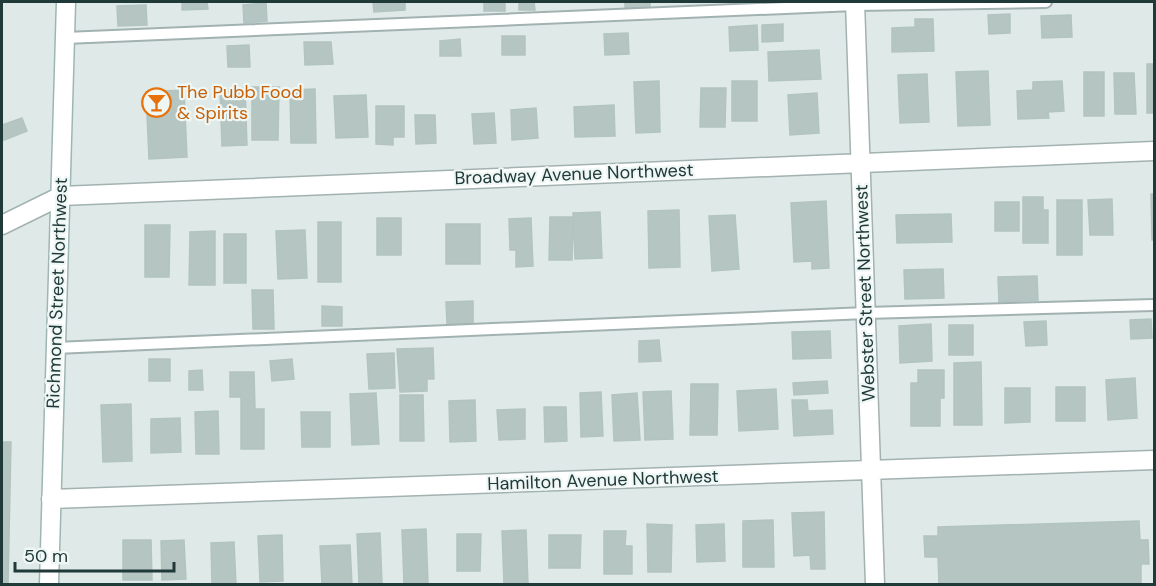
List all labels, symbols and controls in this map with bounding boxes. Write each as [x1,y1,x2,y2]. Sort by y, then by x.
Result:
place label: The Pubb Food & Spirits [177,80,302,125]
bar icon: The Pubb Food & Spirits [140,86,172,118]
street label: Broadway Avenue Northwest [454,158,694,190]
street label: Richmond Street Northwest [41,177,73,409]
street label: Webster Street Northwest [849,184,881,402]
street label: Hamilton Avenue Northwest [487,464,719,496]
scale bar [15,535,174,573]
text: 50 m [24,544,68,568]

